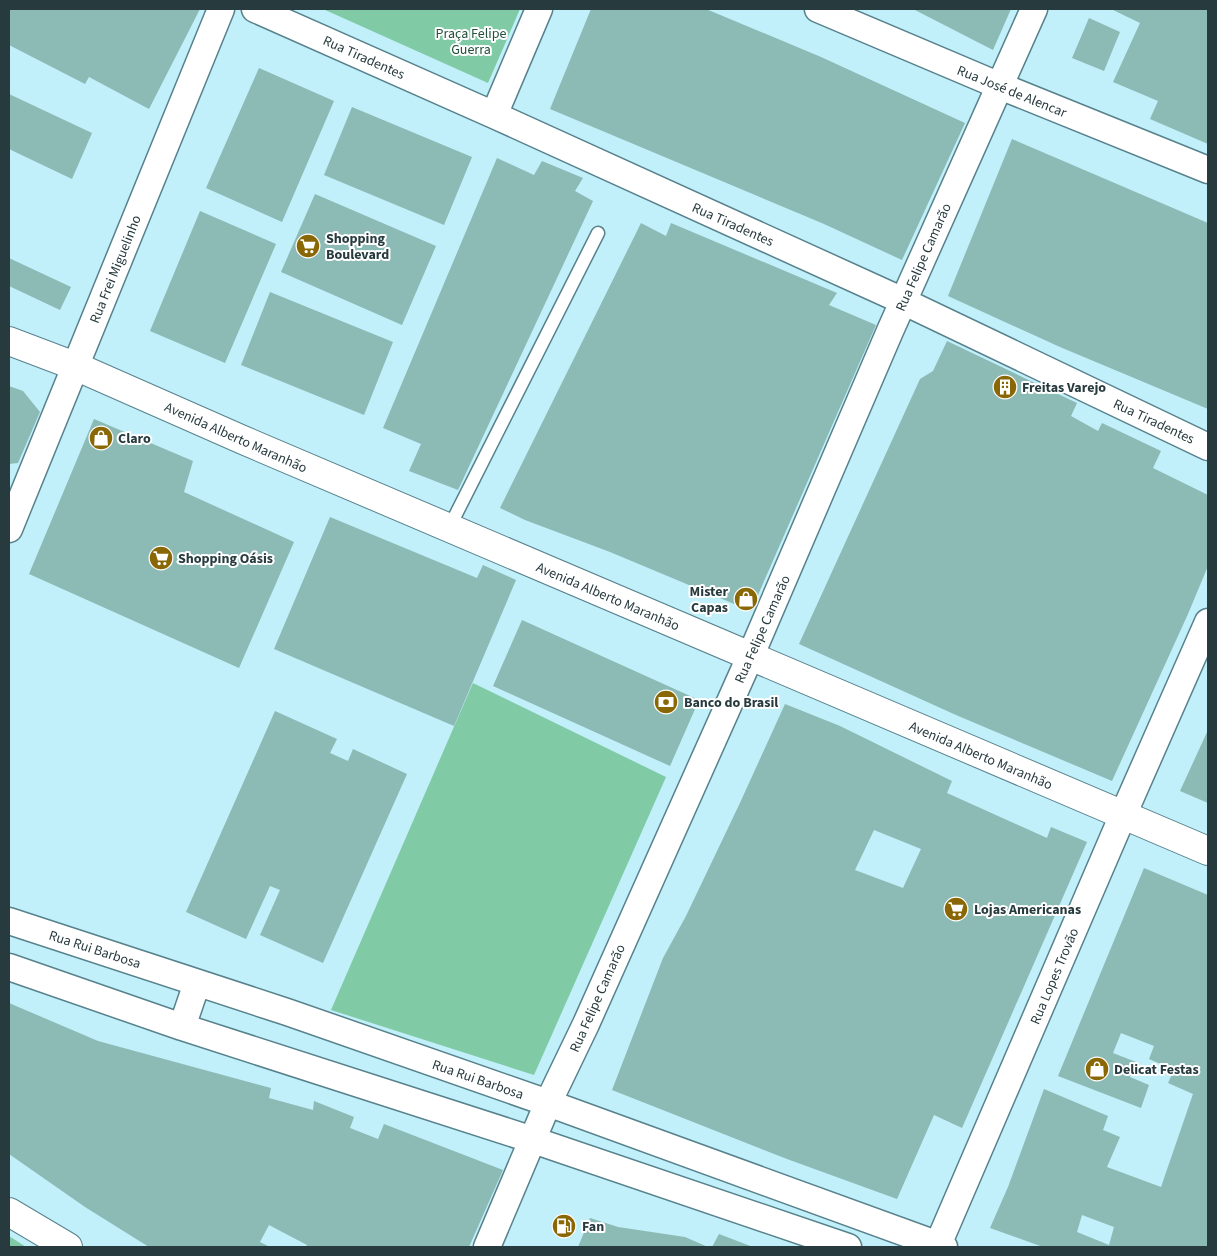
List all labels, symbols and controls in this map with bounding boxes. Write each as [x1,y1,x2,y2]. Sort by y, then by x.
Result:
park label: Praça Felipe Guerra [435,24,507,60]
street label: Rua Tiradentes [319,31,408,85]
street label: Rua José de Alencar [954,61,1070,123]
street label: Rua Tiradentes [688,198,777,252]
street label: Rua Felipe Camarão [891,200,957,315]
street label: Rua Frei Miguelinho [85,212,147,326]
place label: Shopping Boulevard [326,229,389,265]
supermarket icon: Shopping Boulevard [295,233,321,259]
building icon: Freitas Varejo [992,374,1018,400]
place label: Freitas Varejo [1022,378,1106,398]
street label: Rua Tiradentes [1110,394,1198,450]
street label: Avenida Alberto Maranhão [161,397,310,478]
shop icon: Claro [88,425,114,451]
place label: Claro [118,429,151,449]
supermarket icon: Shopping Oásis [148,545,174,571]
place label: Shopping Oásis [178,549,273,569]
street label: Avenida Alberto Maranhão [533,558,682,636]
street label: Rua Felipe Camarão [730,572,796,687]
place label: Mister Capas [690,582,728,618]
shop icon: Mister Capas [733,586,759,612]
bank icon: Banco do Brasil [653,689,679,715]
place label: Banco do Brasil [684,693,778,713]
street label: Avenida Alberto Maranhão [906,717,1055,795]
supermarket icon: Lojas Americanas [943,896,969,922]
place label: Lojas Americanas [974,900,1081,920]
street label: Rua Lopes Trovão [1026,925,1084,1028]
street label: Rua Rui Barbosa [46,926,143,974]
street label: Rua Felipe Camarão [565,941,631,1056]
street label: Rua Rui Barbosa [429,1055,526,1105]
shop icon: Delicat Festas [1084,1056,1110,1082]
place label: Delicat Festas [1114,1060,1199,1080]
fuel station icon: Fan [551,1213,577,1239]
place label: Fan [582,1217,604,1237]

